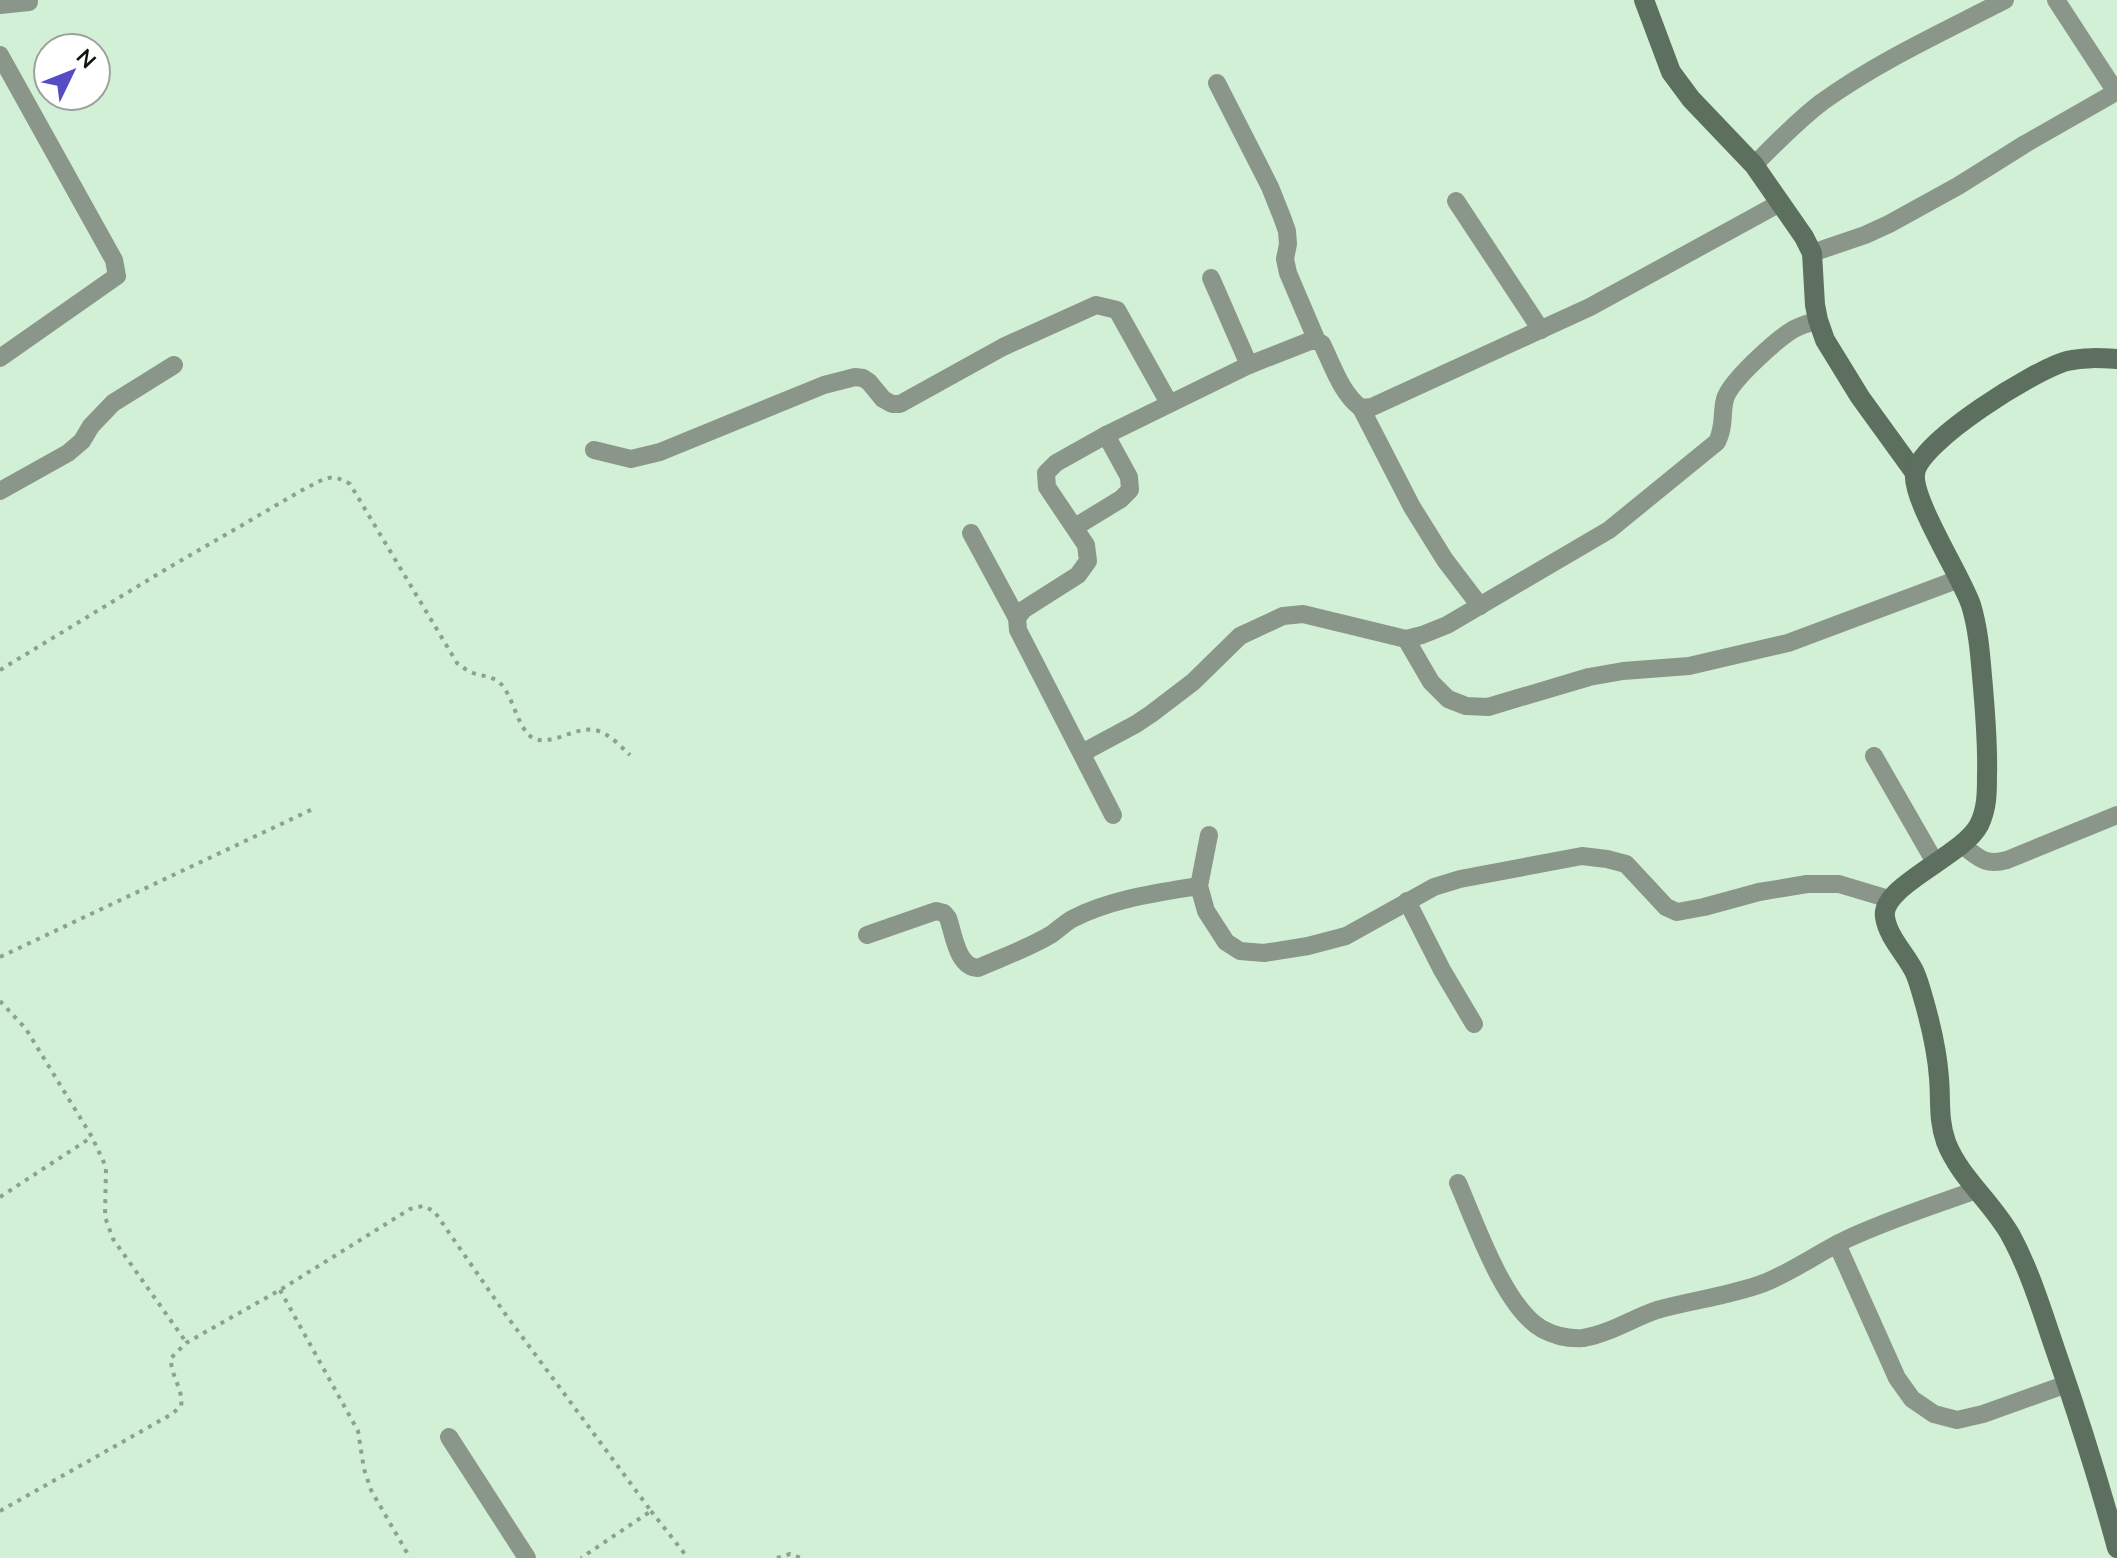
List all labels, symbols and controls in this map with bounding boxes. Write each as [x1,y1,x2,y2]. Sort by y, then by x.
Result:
north arrow [32,32,112,112]
text: N [71,43,103,74]

